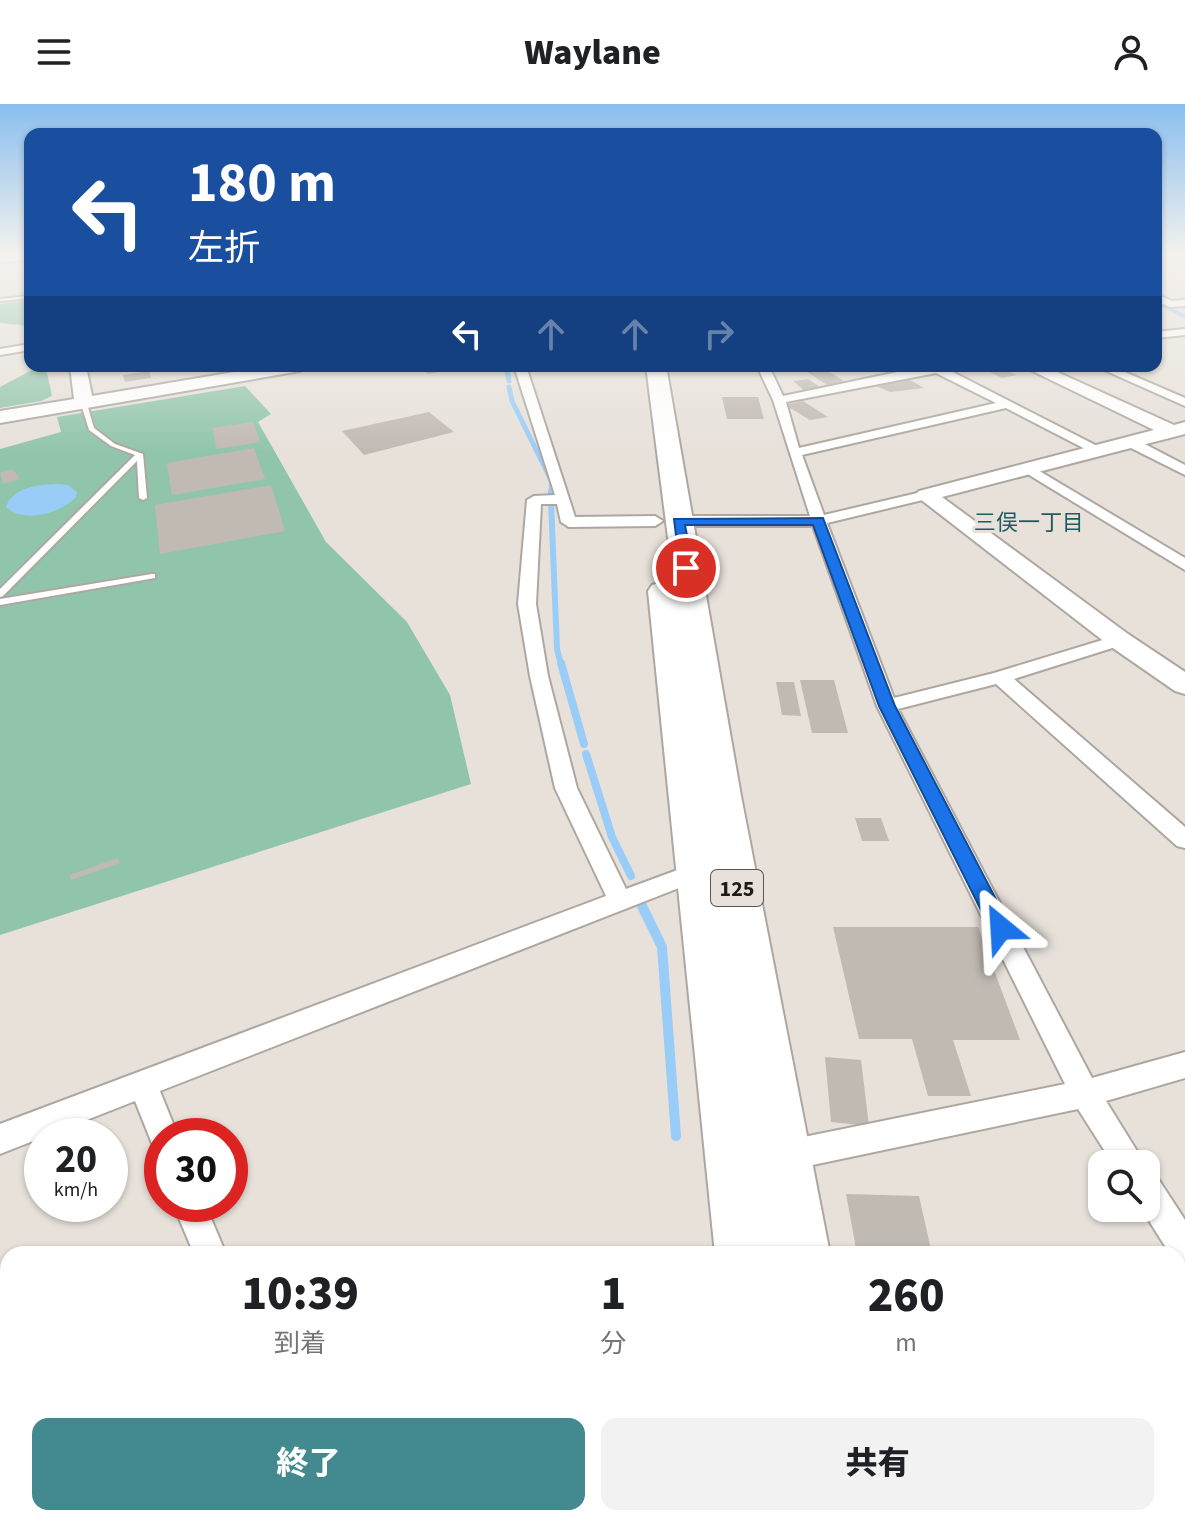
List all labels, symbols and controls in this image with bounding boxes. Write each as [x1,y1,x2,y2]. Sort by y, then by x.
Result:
text: Waylane [524,27,661,78]
icon: menu [32,30,76,74]
icon: person [1109,30,1153,74]
text: 180 m [188,144,336,223]
icon: left [56,160,160,264]
text: 左折 [188,223,260,274]
icon: left [445,312,489,356]
icon: ahead [529,312,573,356]
icon: ahead [613,312,657,356]
icon: right [697,312,741,356]
district label: 三俣一丁目 [974,507,1084,539]
pin [652,534,720,602]
icon: arrive [664,546,708,590]
road number: 125 [711,870,763,906]
position arrow [959,886,1043,970]
speed limit sign: 30 [144,1118,248,1222]
text: 20 [55,1131,97,1188]
map controls [1088,1150,1160,1222]
button: search [1088,1150,1160,1222]
text: km/h [54,1176,98,1204]
text: 10:39 [241,1260,359,1328]
text: 1 [600,1260,626,1328]
text: 260 [868,1262,945,1330]
text: m [895,1324,917,1361]
text: 到着 [274,1325,326,1362]
text: 分 [600,1325,626,1362]
button: 終了 [32,1418,585,1510]
button: 共有 [601,1418,1154,1510]

